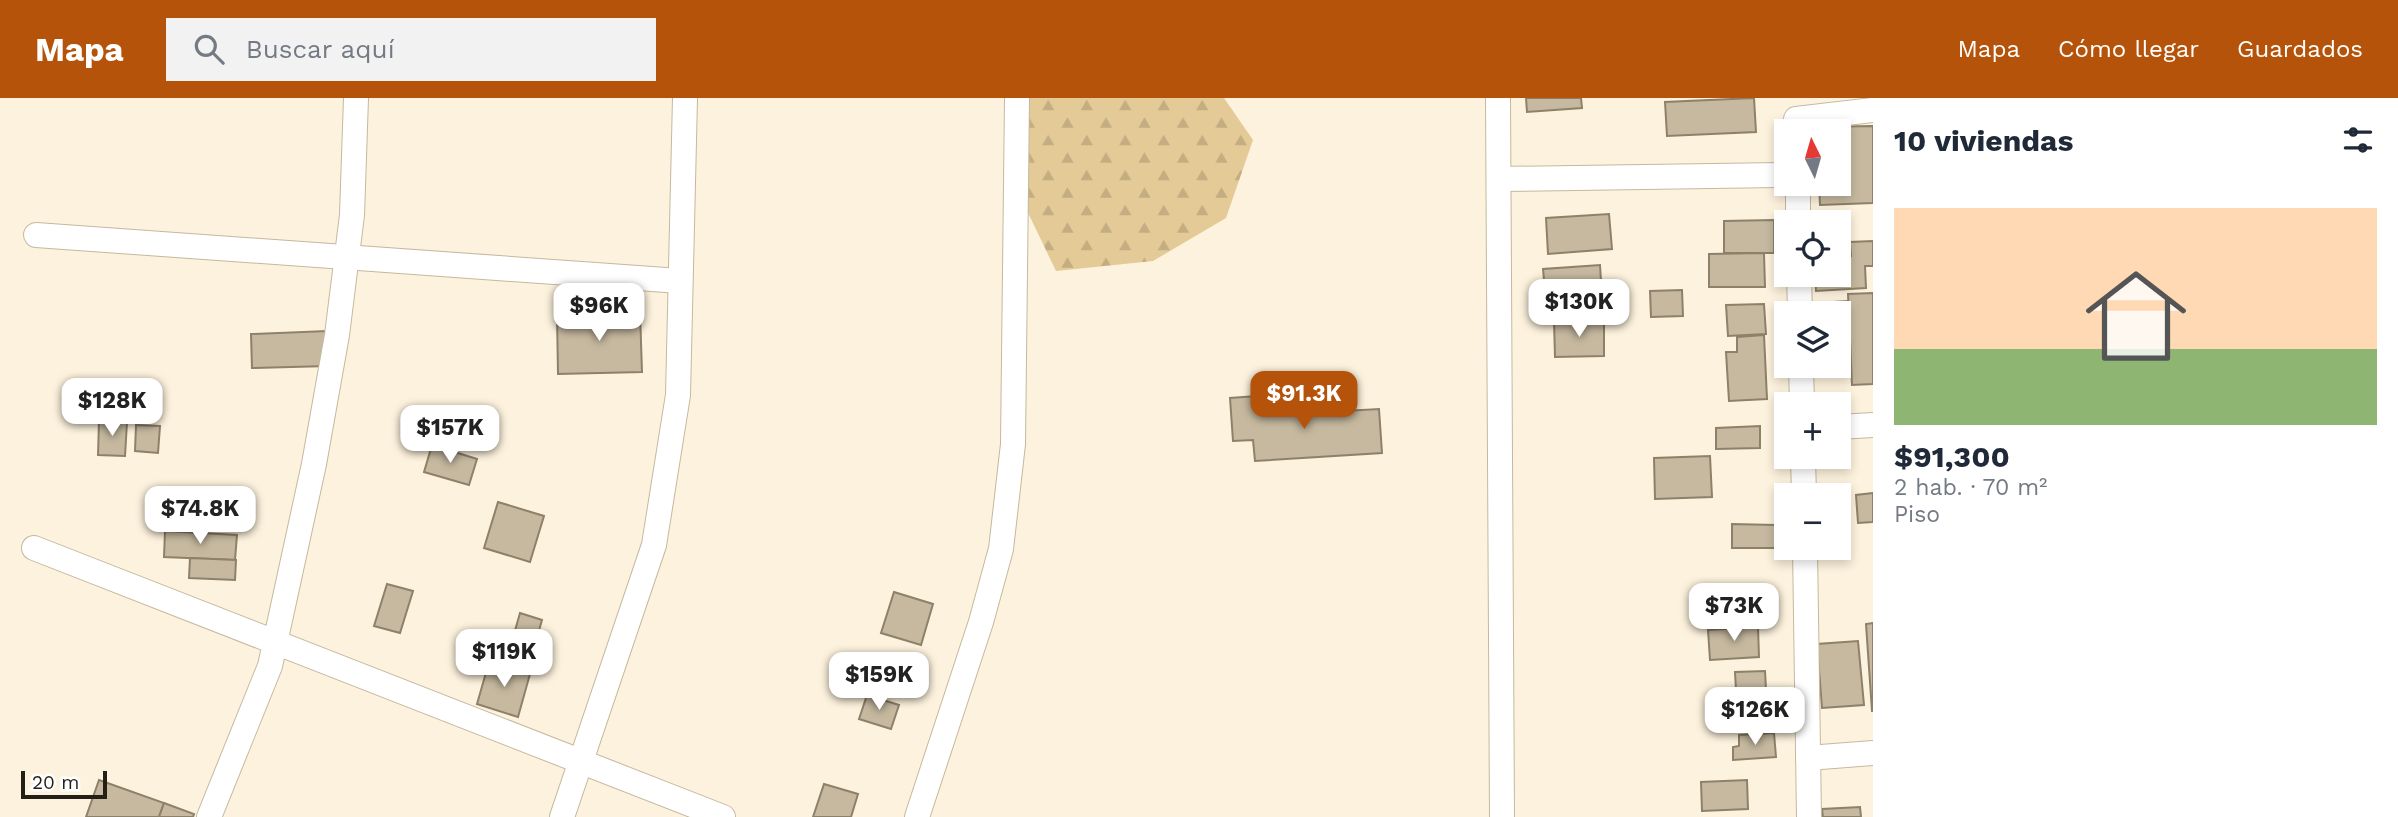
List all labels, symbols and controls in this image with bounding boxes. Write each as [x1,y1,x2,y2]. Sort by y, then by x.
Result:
search box [166,18,656,81]
text: Mapa [35,30,124,69]
icon: search [190,30,228,68]
text: Buscar aquí [246,34,395,64]
text: Mapa [1958,35,2020,63]
text: Cómo llegar [2058,35,2199,63]
text: Guardados [2237,35,2363,63]
north arrow [1774,119,1852,196]
map controls [1774,119,1851,560]
icon: filters [2339,121,2377,159]
text: 10 viviendas [1894,123,2073,158]
button: locate [1774,210,1851,287]
icon: home [2073,253,2199,379]
pin: $130K [1530,280,1628,339]
pin: $96K [558,284,640,343]
text: $130K [1544,288,1614,315]
text: $96K [569,292,629,319]
button: layers [1774,301,1851,378]
pin: $91.3K [1247,372,1361,431]
pin: $128K [63,378,161,438]
text: $91.3K [1266,380,1342,407]
text: $128K [78,387,146,414]
button: + [1774,392,1851,469]
pin: $157K [401,406,499,465]
text: $157K [416,414,484,441]
text: $91,300 [1894,439,2010,474]
text: 2 hab. · 70 m² [1894,474,2047,501]
button: − [1774,483,1851,560]
pin: $74.8K [143,486,257,546]
text: $74.8K [161,495,239,522]
text: Piso [1894,501,1940,528]
pin: $73K [1693,584,1775,643]
text: $73K [1705,592,1763,619]
pin: $119K [455,630,553,689]
text: $119K [472,638,536,665]
pin: $159K [830,652,928,712]
text: $159K [845,661,913,688]
pin: $126K [1706,688,1804,747]
text: $126K [1721,696,1789,723]
scale bar [21,768,107,800]
text: 20 m [32,771,79,794]

